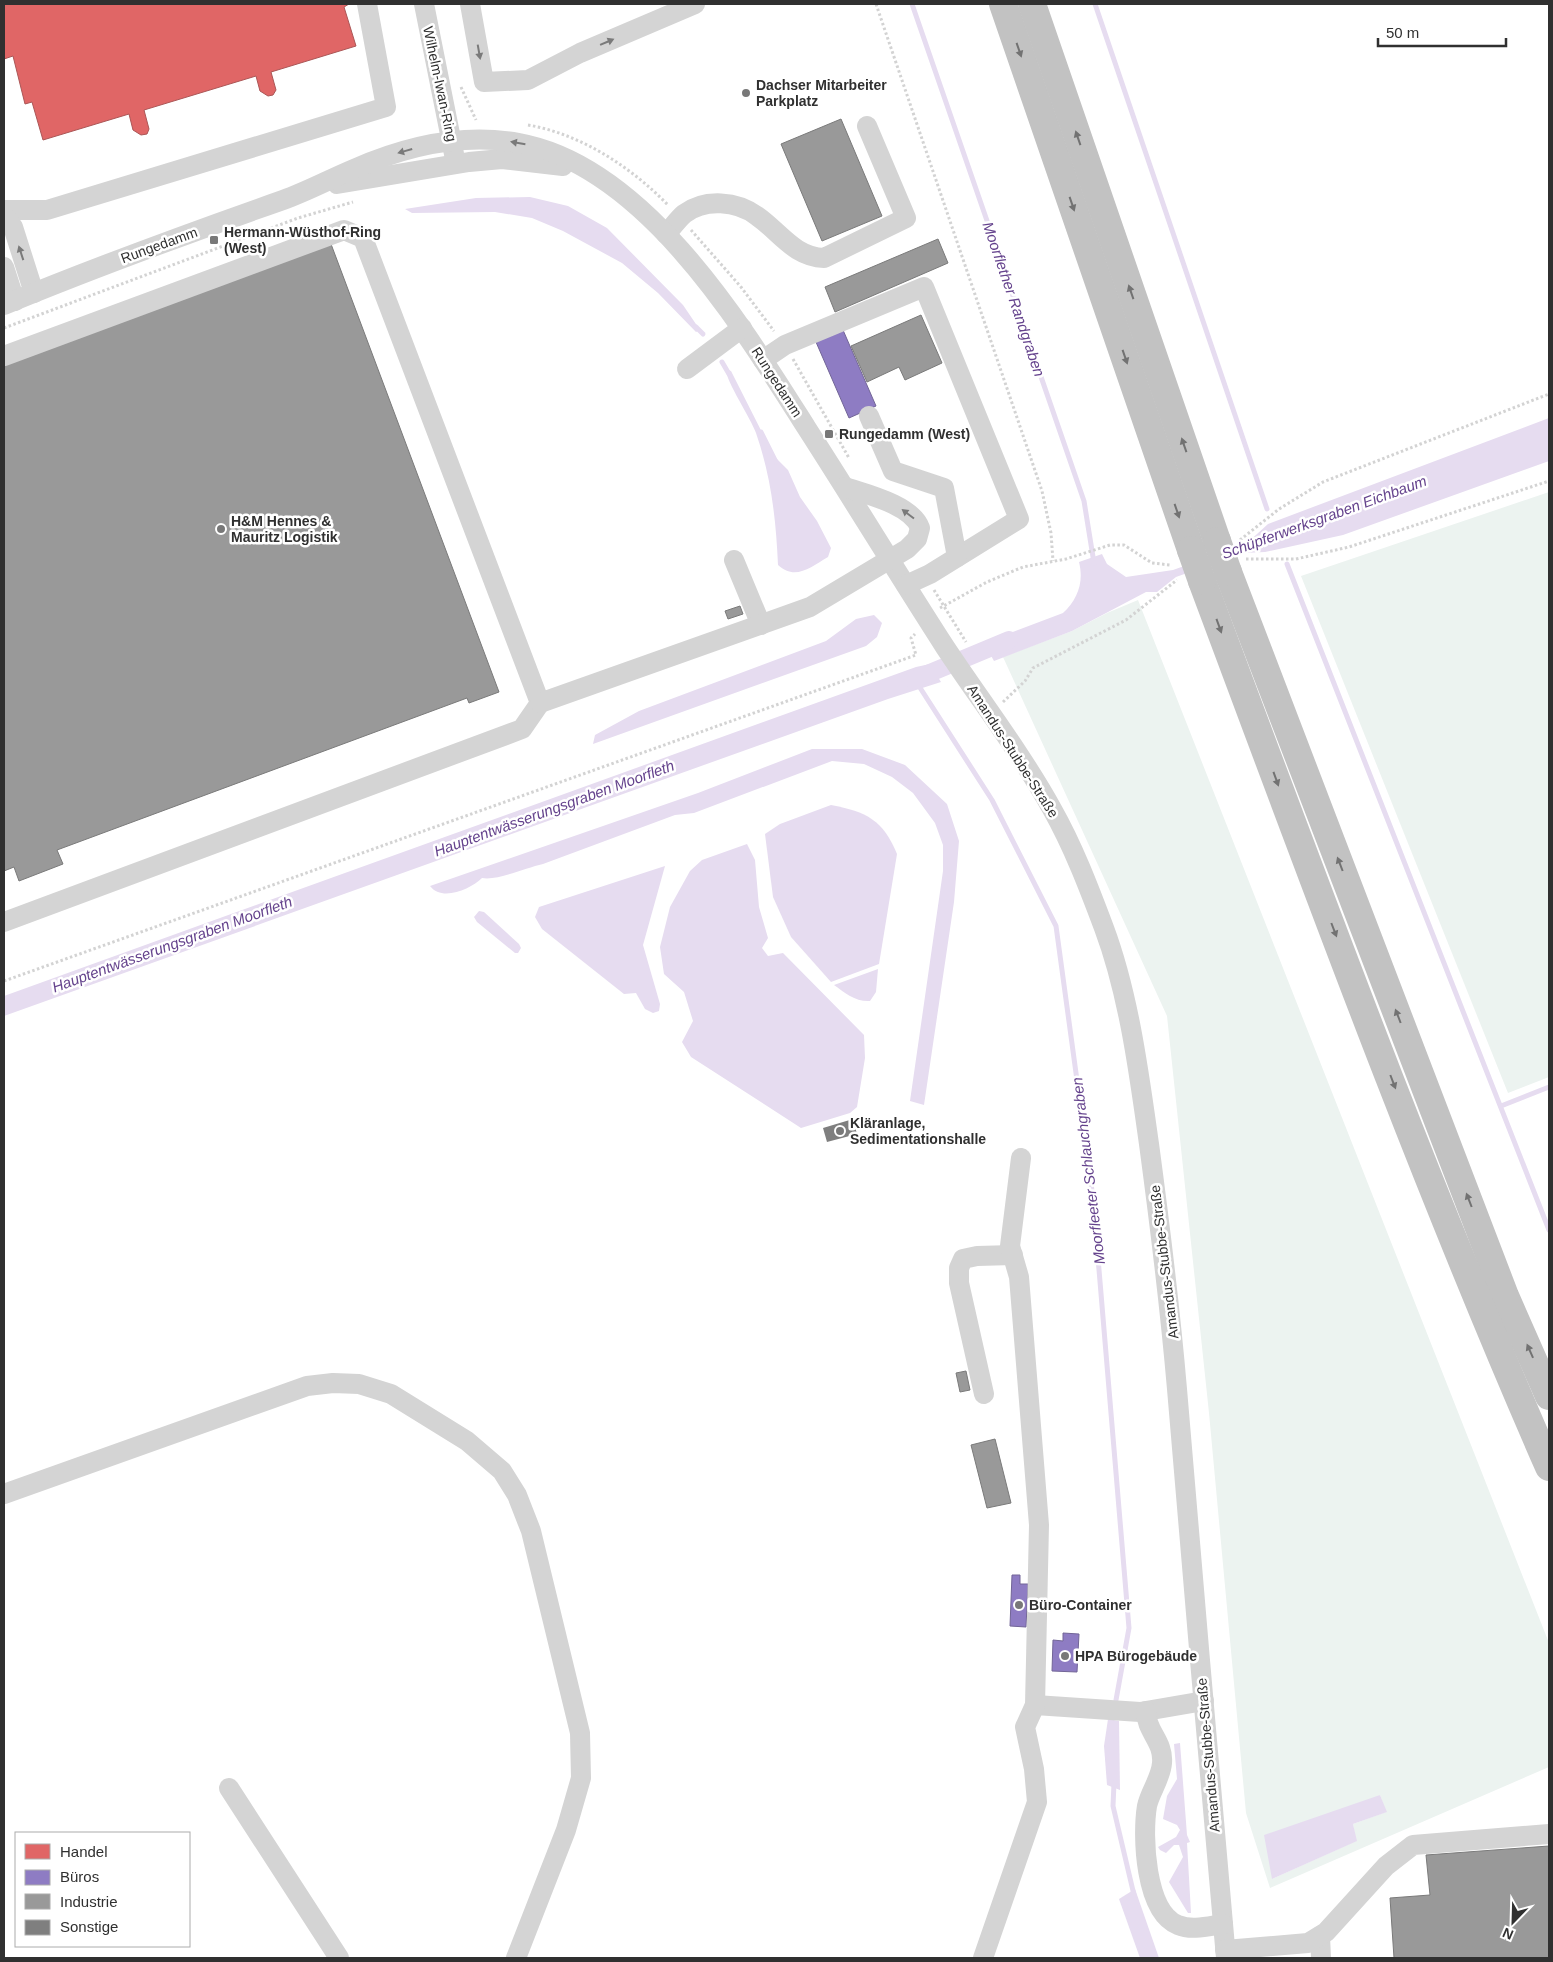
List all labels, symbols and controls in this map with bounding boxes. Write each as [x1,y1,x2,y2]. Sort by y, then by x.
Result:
scale bar [1378,15,1506,47]
text: 50 m [1386,24,1419,41]
street label: Wilhelm-Iwan-Ring [420,25,460,143]
one-way arrow [600,37,614,45]
one-way arrow [1015,43,1023,58]
one-way arrow [475,44,483,60]
place label: Dachser Mitarbeiter Parkplatz [756,77,887,109]
marker: Dachser Mitarbeiter Parkplatz [740,87,752,99]
one-way arrow [1074,130,1082,145]
one-way arrow [510,139,526,147]
one-way arrow [397,147,412,155]
one-way arrow [1069,196,1076,211]
water label: Moorflether Randgraben [979,219,1049,379]
street label: Rungedamm [119,224,199,266]
place label: Hermann-Wüsthof-Ring (West) [224,224,381,256]
marker: Hermann-Wüsthof-Ring (West) [208,234,220,246]
one-way arrow [17,246,24,261]
one-way arrow [1127,284,1135,299]
street label: Rungedamm [748,344,806,420]
one-way arrow [1121,350,1129,365]
place label: Rungedamm (West) [839,426,970,442]
marker: Rungedamm (West) [823,428,835,440]
one-way arrow [1180,438,1187,453]
water label: Schüpferwerksgraben Eichbaum [1219,472,1429,562]
one-way arrow [1174,504,1182,519]
one-way arrow [901,509,915,519]
place label: H&M Hennes & Mauritz Logistik [231,513,338,545]
marker: H&M Hennes & Mauritz Logistik [215,523,227,535]
one-way arrow [1216,619,1223,634]
street label: Amandus-Stubbe-Straße [964,682,1062,820]
water label: Hauptentwässerungsgraben Moorfleth [432,757,676,859]
one-way arrow [1273,771,1280,786]
one-way arrow [1336,856,1344,871]
water label: Hauptentwässerungsgraben Moorfleth [50,893,294,995]
one-way arrow [1330,923,1338,938]
one-way arrow [1394,1008,1402,1023]
one-way arrow [1389,1075,1397,1089]
water label: Moorfleeter Schlauchgraben [1068,1076,1108,1266]
place label: Kläranlage, Sedimentationshalle [850,1115,986,1147]
marker: Kläranlage, Sedimentationshalle [834,1125,846,1137]
street label: Amandus-Stubbe-Straße [1147,1184,1181,1340]
one-way arrow [1465,1193,1472,1208]
one-way arrow [1525,1344,1533,1358]
place label: Büro-Container [1029,1597,1132,1613]
marker: Büro-Container [1013,1599,1025,1611]
place label: HPA Bürogebäude [1075,1648,1197,1664]
marker: HPA Bürogebäude [1059,1650,1071,1662]
street label: Amandus-Stubbe-Straße [1193,1677,1223,1833]
legend [15,1832,190,1947]
text: Handel [60,1843,108,1860]
text: Büros [60,1868,99,1885]
text: Industrie [60,1893,118,1910]
north arrow [1488,1897,1538,1947]
text: Sonstige [60,1918,118,1935]
text: N [1500,1925,1516,1943]

